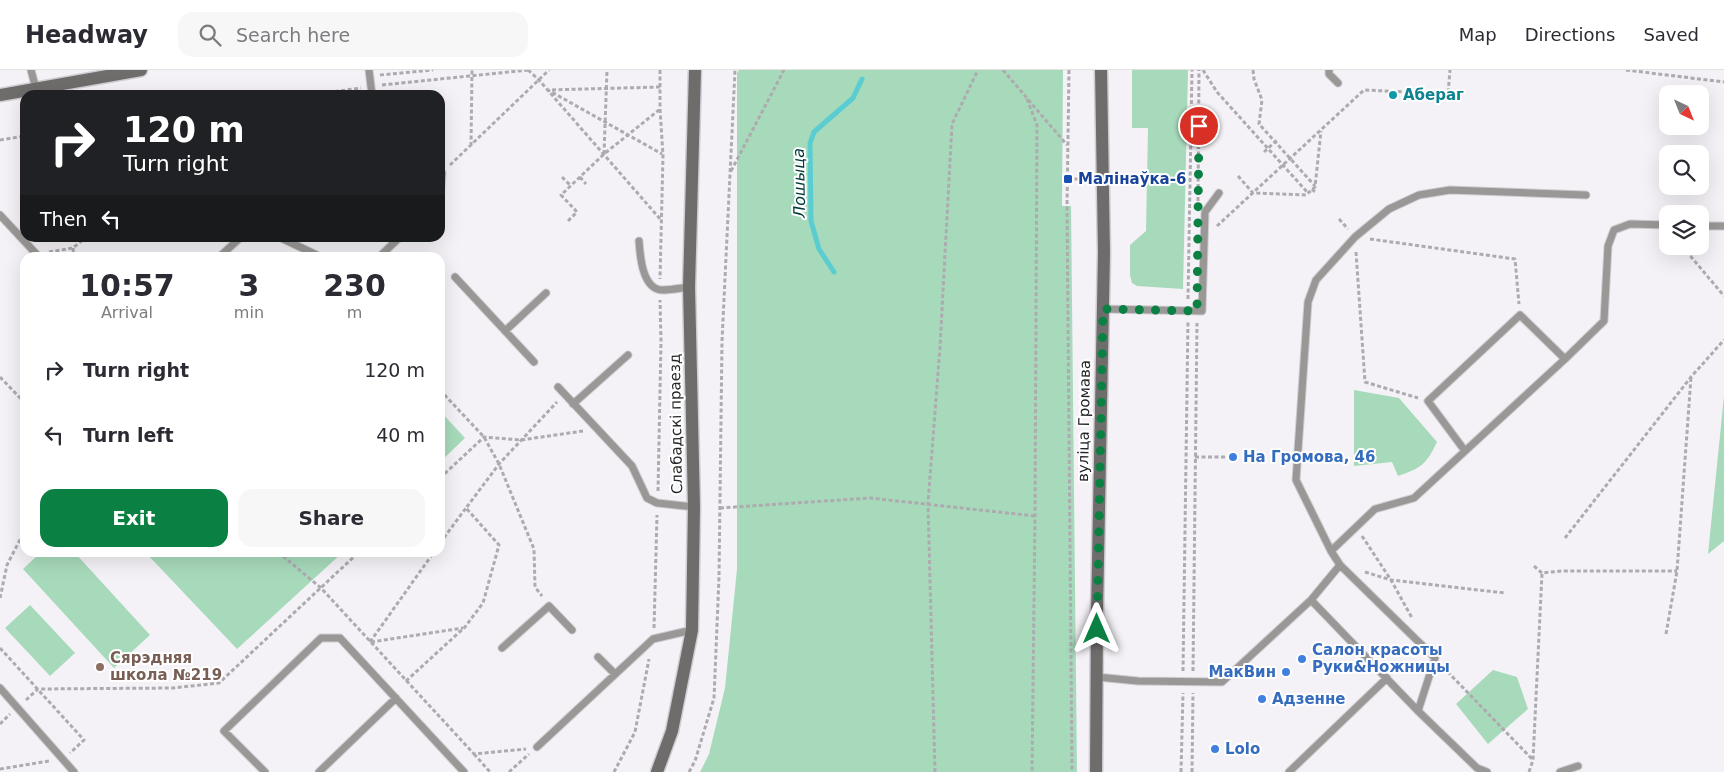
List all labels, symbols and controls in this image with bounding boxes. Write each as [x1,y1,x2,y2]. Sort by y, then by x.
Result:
search box [178,12,528,57]
text: Headway [25,21,148,49]
icon: search [196,21,224,49]
text: Search here [236,24,350,46]
text: Map [1459,24,1497,45]
text: Directions [1525,24,1615,45]
text: Saved [1643,24,1699,45]
north arrow [1659,85,1709,135]
map controls [1659,85,1709,255]
place label: Абераг [1403,86,1464,104]
marker: Абераг [1387,89,1399,101]
pin [1178,105,1220,147]
icon: right [40,110,105,175]
text: 120 m [123,110,245,150]
icon: arrive [1185,112,1213,140]
button: search [1659,145,1709,195]
water label: Лошыца [789,148,809,219]
text: Turn right [123,151,228,176]
place label: Малінаўка-6 [1078,170,1186,188]
marker: Малінаўка-6 [1062,173,1074,185]
icon: left [97,205,125,233]
button: layers [1659,205,1709,255]
text: Then [40,208,87,230]
text: 10:57 [79,268,175,303]
text: 3 [238,268,259,303]
text: 230 [323,268,386,303]
text: Arrival [101,303,153,322]
text: min [234,303,264,322]
text: m [347,303,362,322]
street label: Слабадскі праезд [666,354,686,494]
icon: right [40,356,68,384]
text: Turn right [83,359,189,381]
text: 120 m [364,359,425,381]
street label: вуліца Громава [1074,360,1094,482]
icon: left [40,421,68,449]
text: Turn left [83,424,174,446]
text: 40 m [376,424,425,446]
place label: На Громова, 46 [1243,448,1375,466]
marker: На Громова, 46 [1227,451,1239,463]
button: Exit [40,489,228,547]
button: Share [238,489,425,547]
position arrow [1070,602,1122,654]
place label: Салон красоты Руки&Ножницы [1312,641,1450,676]
place label: Сярэдняя школа №219 [110,649,222,684]
marker: Салон красоты Руки&Ножницы [1296,653,1308,665]
marker: Сярэдняя школа №219 [94,661,106,673]
place label: МакВин [1208,663,1276,681]
marker: МакВин [1280,666,1292,678]
place label: Адзенне [1272,690,1346,708]
marker: Адзенне [1256,693,1268,705]
place label: Lolo [1225,740,1260,758]
marker: Lolo [1209,743,1221,755]

